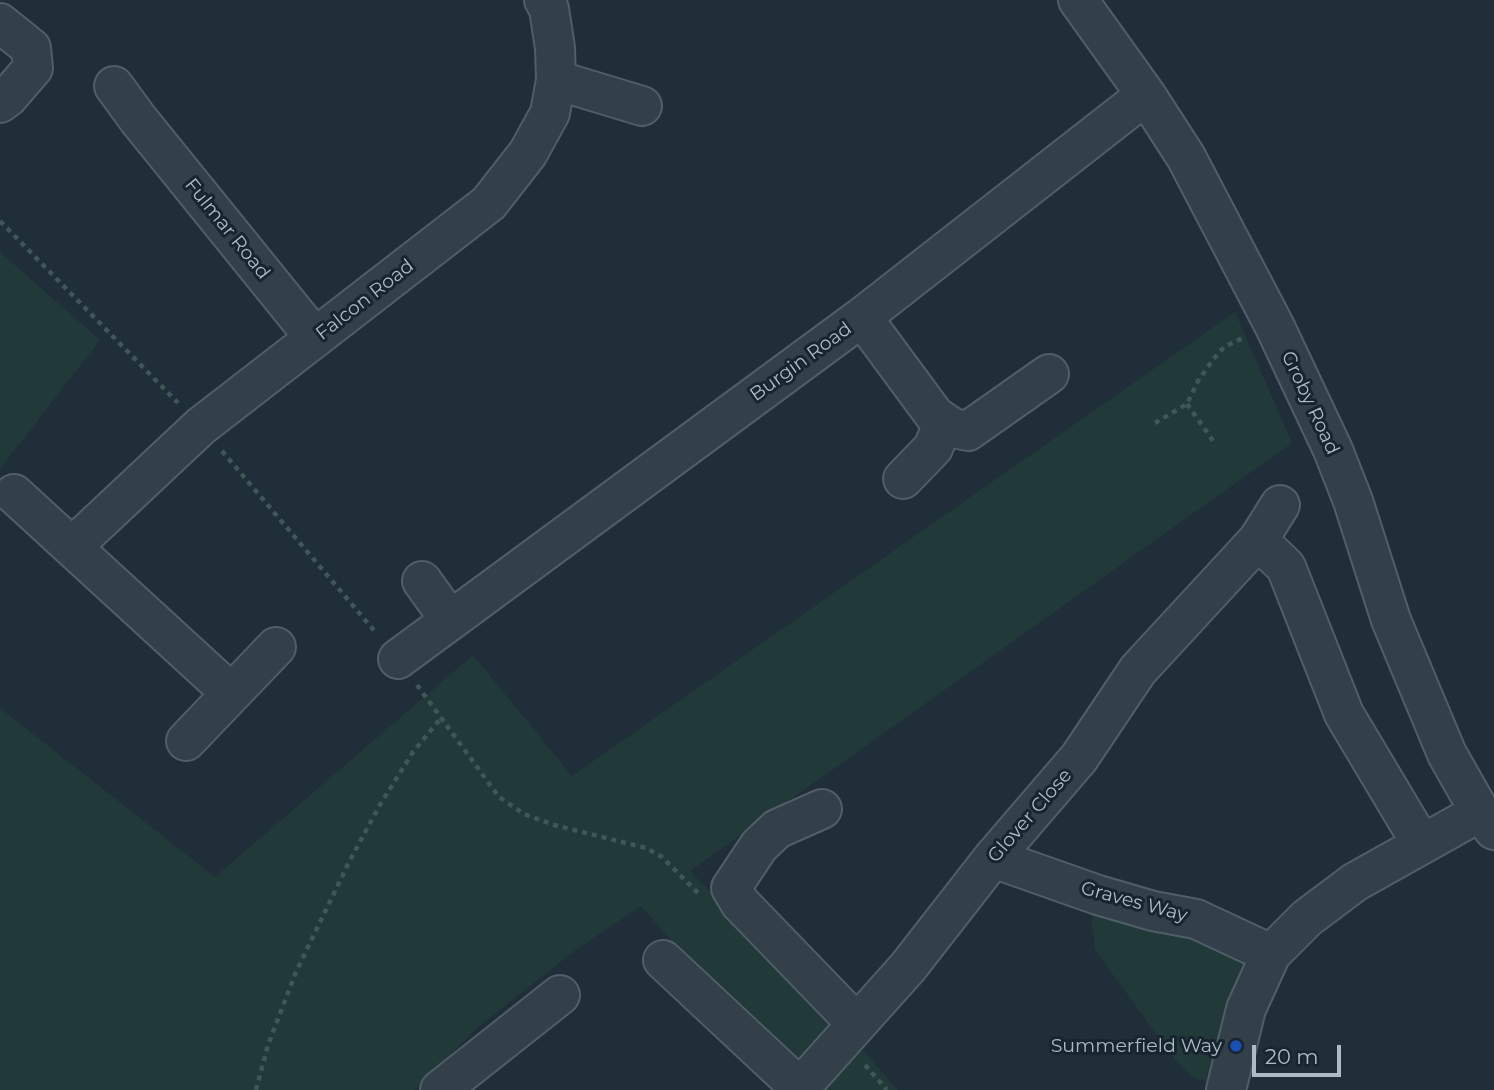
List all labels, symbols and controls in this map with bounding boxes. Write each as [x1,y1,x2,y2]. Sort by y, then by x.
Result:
street label: Fulmar Road [179,174,275,284]
street label: Falcon Road [312,255,418,345]
street label: Burgin Road [746,317,856,407]
street label: Groby Road [1276,348,1344,458]
street label: Glover Close [983,764,1077,868]
street label: Graves Way [1078,877,1190,927]
scale bar [1256,1030,1345,1074]
place label: Summerfield Way [1051,1035,1222,1057]
marker: Summerfield Way [1228,1038,1244,1054]
text: 20 m [1265,1044,1319,1069]

